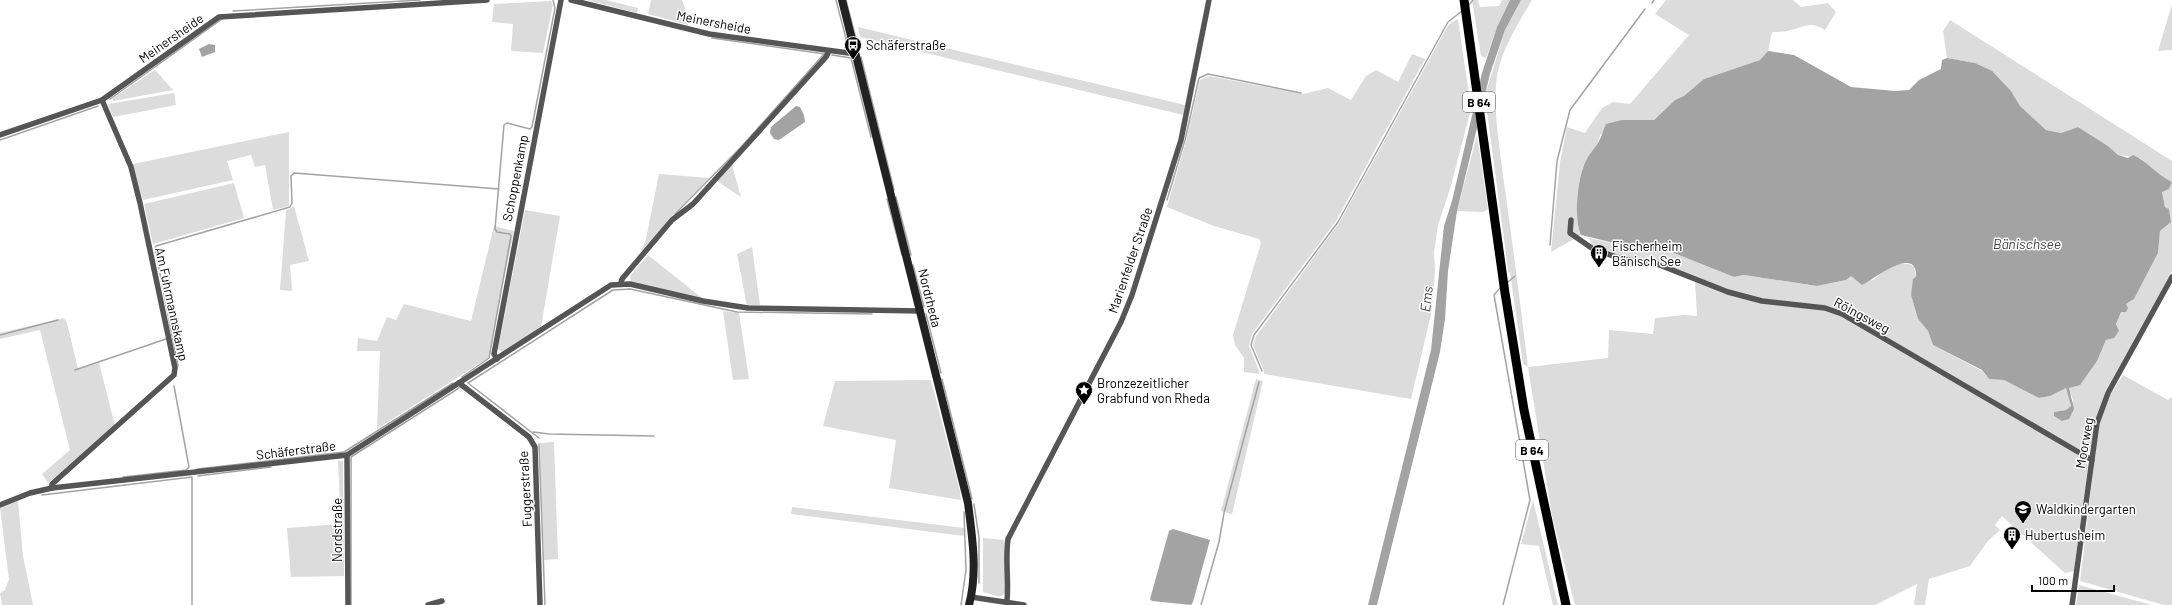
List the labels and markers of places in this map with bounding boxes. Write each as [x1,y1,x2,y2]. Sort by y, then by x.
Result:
bus stop icon: Schäferstraße [843,35,863,60]
place label: Schäferstraße [866,37,946,53]
place label: Fischerheim Bänisch See [1612,238,1682,269]
building icon: Fischerheim Bänisch See [1589,243,1609,268]
place label: Bronzezeitlicher Grabfund von Rheda [1097,375,1210,406]
place icon: Bronzezeitlicher Grabfund von Rheda [1074,380,1094,405]
school or university icon: Waldkindergarten [2013,499,2033,524]
place label: Waldkindergarten [2036,501,2136,517]
building icon: Hubertusheim [2002,525,2022,550]
place label: Hubertusheim [2025,527,2105,543]

